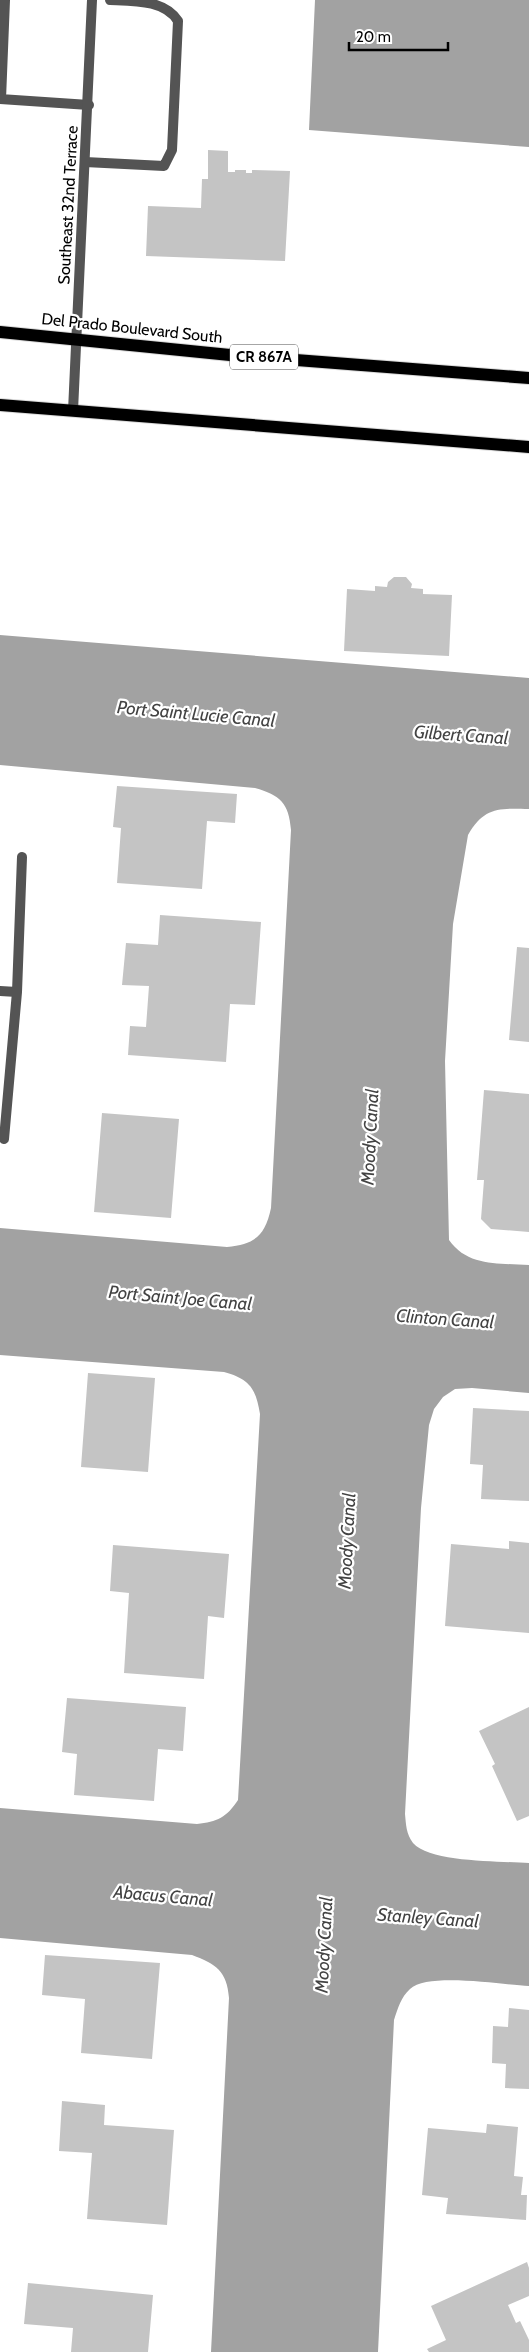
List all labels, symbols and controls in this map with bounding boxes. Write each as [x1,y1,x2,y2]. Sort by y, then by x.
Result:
scale bar [349,20,448,52]
text: 20 m [356,28,391,46]
street label: Southeast 32nd Terrace [54,125,82,285]
street label: Del Prado Boulevard South [41,309,223,347]
road number: CR 867A [230,344,298,370]
water label: Port Saint Lucie Canal [116,696,277,732]
water label: Gilbert Canal [413,721,510,749]
water label: Moody Canal [356,1088,384,1187]
water label: Port Saint Joe Canal [107,1281,253,1315]
water label: Clinton Canal [395,1305,495,1333]
water label: Moody Canal [333,1492,361,1591]
water label: Abacus Canal [112,1881,214,1911]
water label: Moody Canal [310,1896,338,1995]
water label: Stanley Canal [377,1903,480,1933]

